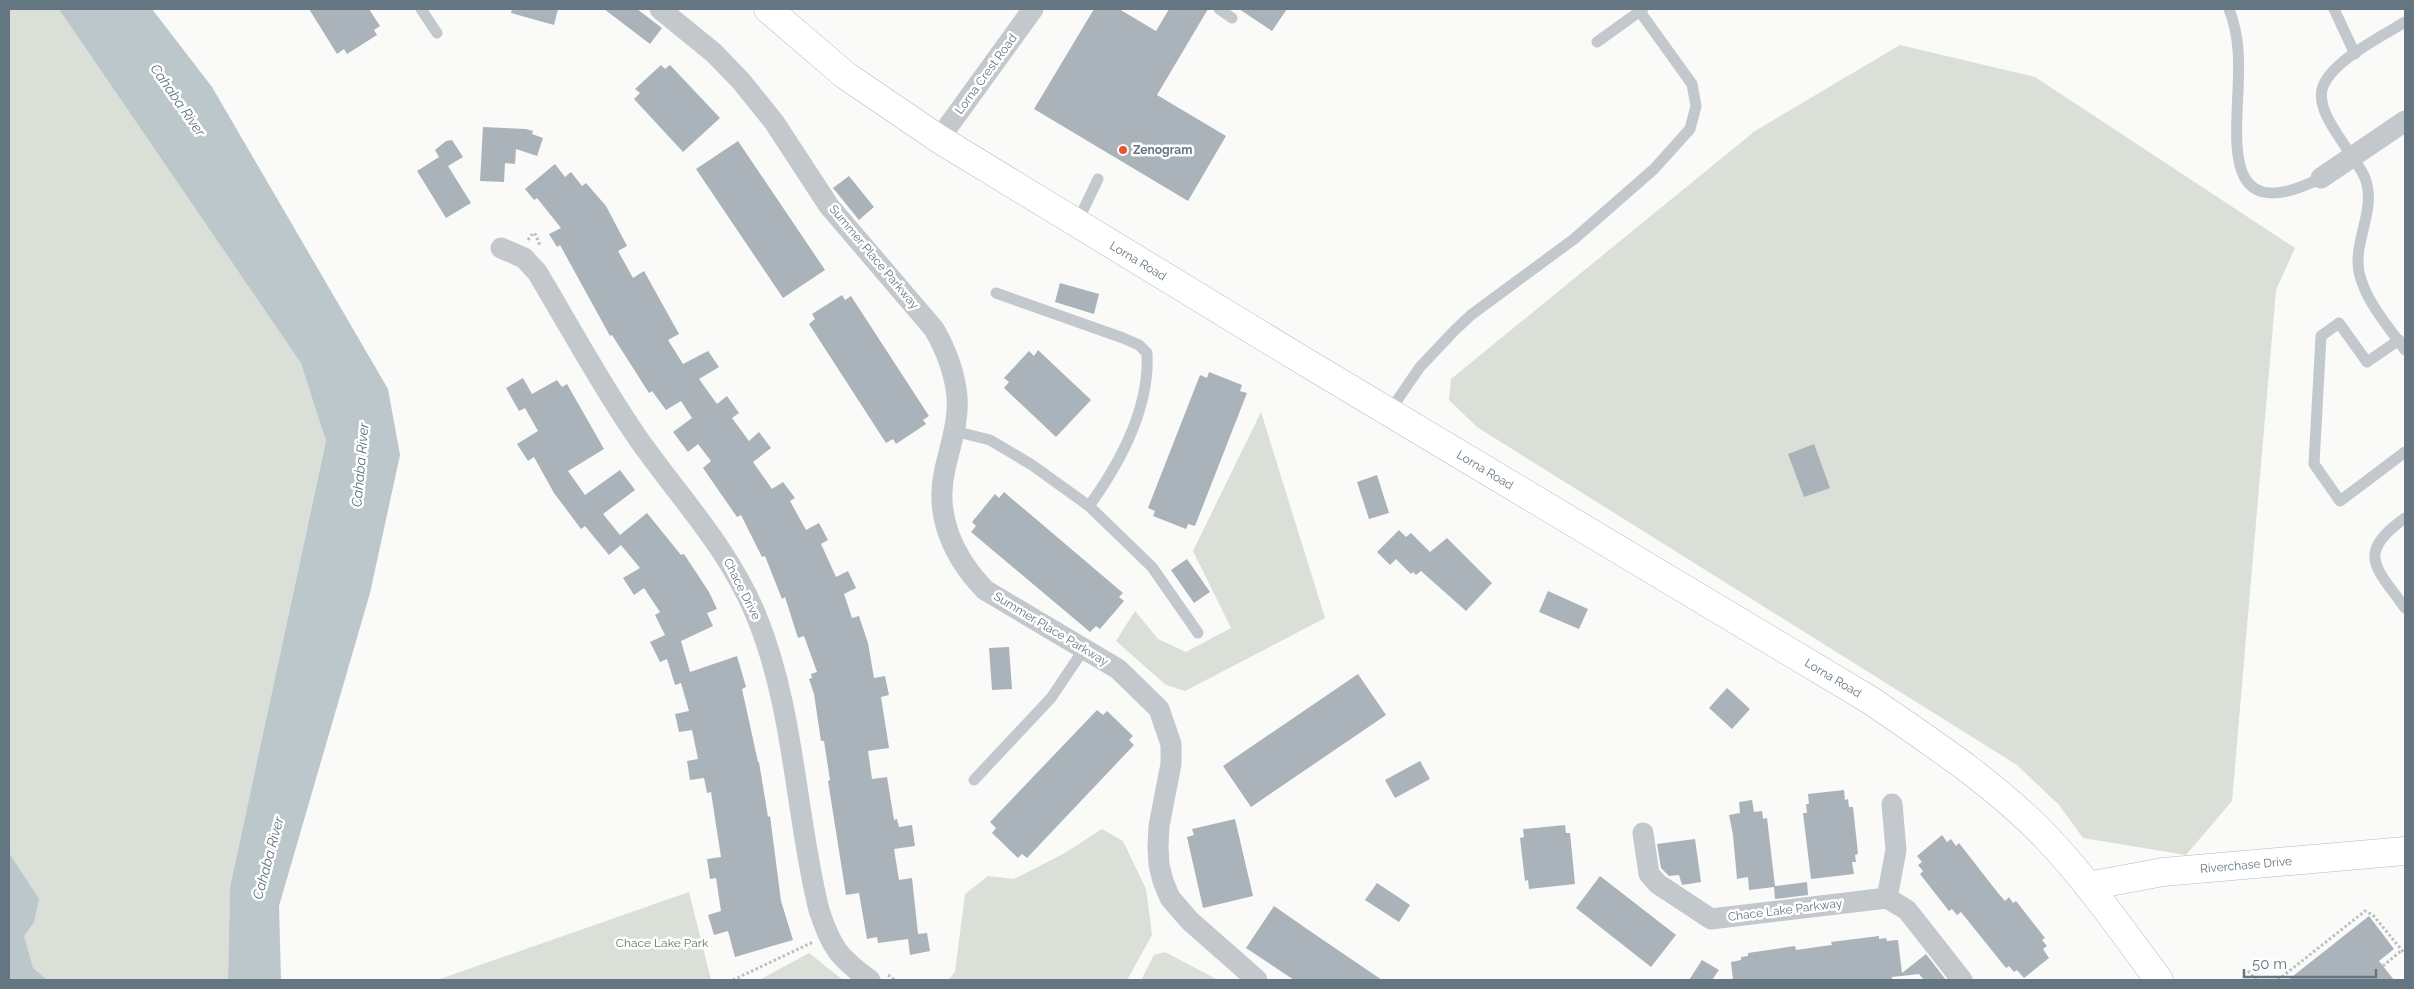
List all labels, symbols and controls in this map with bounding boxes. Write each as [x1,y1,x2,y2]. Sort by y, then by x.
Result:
street label: Lorna Crest Road [952,31,1020,117]
water label: Cahaba River [147,61,210,140]
place label: Zenogram [1133,143,1192,157]
marker: Zenogram [1117,144,1129,156]
street label: Summer Place Parkway [826,202,922,312]
street label: Lorna Road [1107,239,1169,283]
water label: Cahaba River [348,421,372,508]
street label: Lorna Road [1454,448,1516,492]
street label: Chace Drive [721,556,763,622]
street label: Summer Place Parkway [991,589,1111,669]
street label: Lorna Road [1802,656,1864,700]
water label: Cahaba River [249,814,287,901]
street label: Riverchase Drive [2199,854,2293,876]
street label: Chace Lake Parkway [1727,896,1843,924]
park label: Chace Lake Park [616,936,709,950]
scale bar [2244,946,2376,978]
text: 50 m [2252,955,2287,973]

